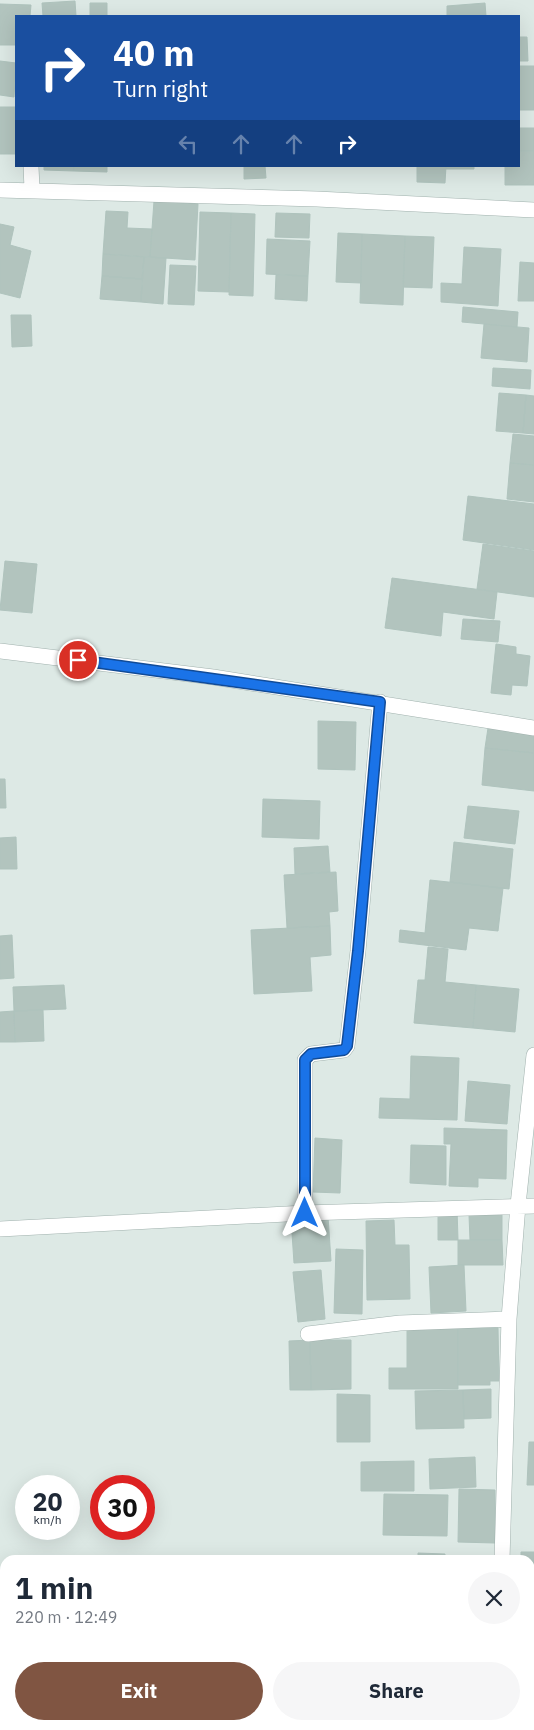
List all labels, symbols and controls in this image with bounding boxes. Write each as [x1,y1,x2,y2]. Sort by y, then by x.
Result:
text: 40 m [113,30,195,76]
icon: right [30,35,95,100]
text: Turn right [113,74,208,103]
icon: left [174,130,202,158]
icon: ahead [227,130,255,158]
icon: ahead [280,130,308,158]
icon: right [333,130,361,158]
pin [57,639,99,681]
icon: arrive [64,646,92,674]
position arrow [278,1186,330,1238]
speed limit sign: 30 [90,1475,155,1540]
text: 20 [32,1485,63,1518]
text: km/h [33,1512,62,1527]
text: 1 min [15,1568,93,1607]
button: close [468,1572,520,1624]
text: 220 m · 12:49 [15,1607,117,1627]
button: Exit [15,1662,263,1720]
button: Share [273,1662,520,1720]

